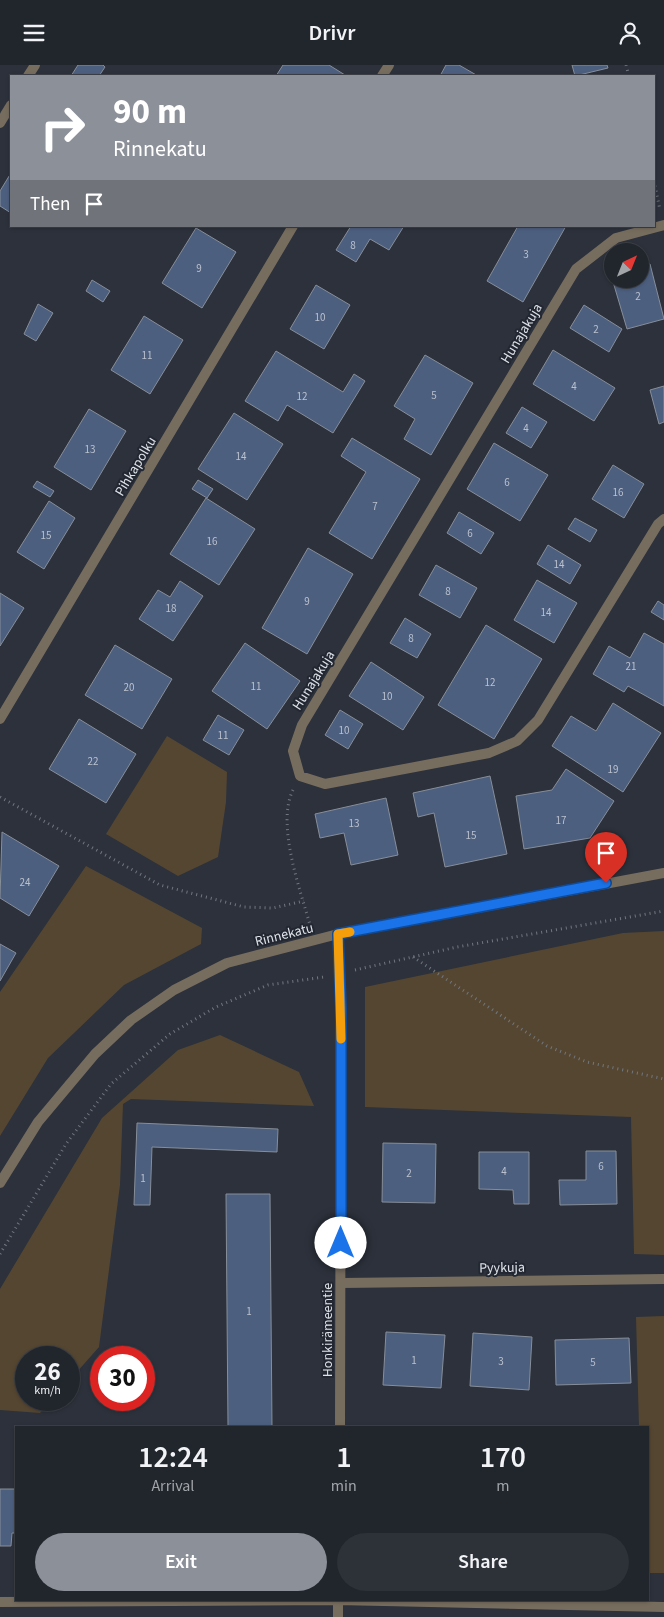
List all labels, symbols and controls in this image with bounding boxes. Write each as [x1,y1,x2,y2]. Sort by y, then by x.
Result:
text: Drivr [309,17,355,49]
icon: menu [20,19,48,47]
icon: person [616,19,644,47]
text: 90 m [113,87,187,137]
icon: right [30,95,95,160]
text: Rinnekatu [113,133,207,165]
icon: arrive [80,190,108,218]
text: Then [30,191,70,218]
house number: 8 [350,238,356,253]
north arrow [604,243,649,287]
map controls [604,243,649,288]
house number: 3 [523,247,529,262]
house number: 9 [196,261,202,276]
house number: 2 [635,289,641,304]
street label: Hunajakuja [496,300,548,367]
house number: 10 [315,310,325,325]
house number: 2 [593,322,599,337]
house number: 11 [142,348,152,363]
house number: 4 [571,379,577,394]
house number: 5 [431,388,437,403]
house number: 12 [297,389,307,404]
house number: 4 [523,421,529,436]
street label: Pihkapolku [110,433,161,500]
house number: 13 [85,442,95,457]
house number: 14 [236,449,247,464]
house number: 6 [504,475,510,490]
house number: 16 [613,485,624,500]
house number: 7 [372,499,378,514]
house number: 6 [467,526,473,541]
house number: 15 [41,528,51,543]
house number: 16 [207,534,218,549]
house number: 14 [554,557,565,572]
house number: 8 [445,584,451,599]
house number: 9 [304,594,310,609]
house number: 18 [166,601,177,616]
house number: 14 [541,605,552,620]
house number: 8 [408,631,414,646]
street label: Hunajakuja [288,647,340,714]
house number: 21 [626,659,636,674]
house number: 12 [485,675,495,690]
house number: 11 [251,679,261,694]
house number: 20 [124,680,134,695]
house number: 10 [382,689,392,704]
house number: 10 [339,723,349,738]
house number: 11 [218,728,228,743]
house number: 22 [88,754,98,769]
house number: 19 [608,762,618,777]
house number: 17 [556,813,566,828]
house number: 13 [349,816,359,831]
house number: 15 [466,828,476,843]
pin [585,832,627,883]
icon: arrive [592,839,620,867]
house number: 24 [20,875,31,890]
street label: Rinnekatu [253,918,316,952]
house number: 6 [598,1159,604,1174]
house number: 4 [501,1164,507,1179]
house number: 2 [406,1166,412,1181]
house number: 1 [140,1171,146,1186]
position arrow [314,1216,366,1268]
street label: Pyykuja [479,1258,525,1278]
street label: Honkirämeentie [318,1283,338,1377]
house number: 1 [246,1304,252,1319]
speed limit sign: 30 [90,1346,155,1411]
house number: 1 [411,1353,417,1368]
text: 26 [34,1354,61,1390]
house number: 3 [498,1354,504,1369]
house number: 5 [590,1355,596,1370]
text: km/h [34,1382,61,1399]
text: 12:24 [138,1436,208,1479]
text: 1 [336,1436,352,1479]
text: 170 [480,1436,526,1479]
text: Arrival [151,1475,194,1497]
text: min [331,1475,357,1497]
text: m [496,1475,510,1497]
button: Exit [35,1533,327,1591]
button: Share [337,1533,629,1591]

